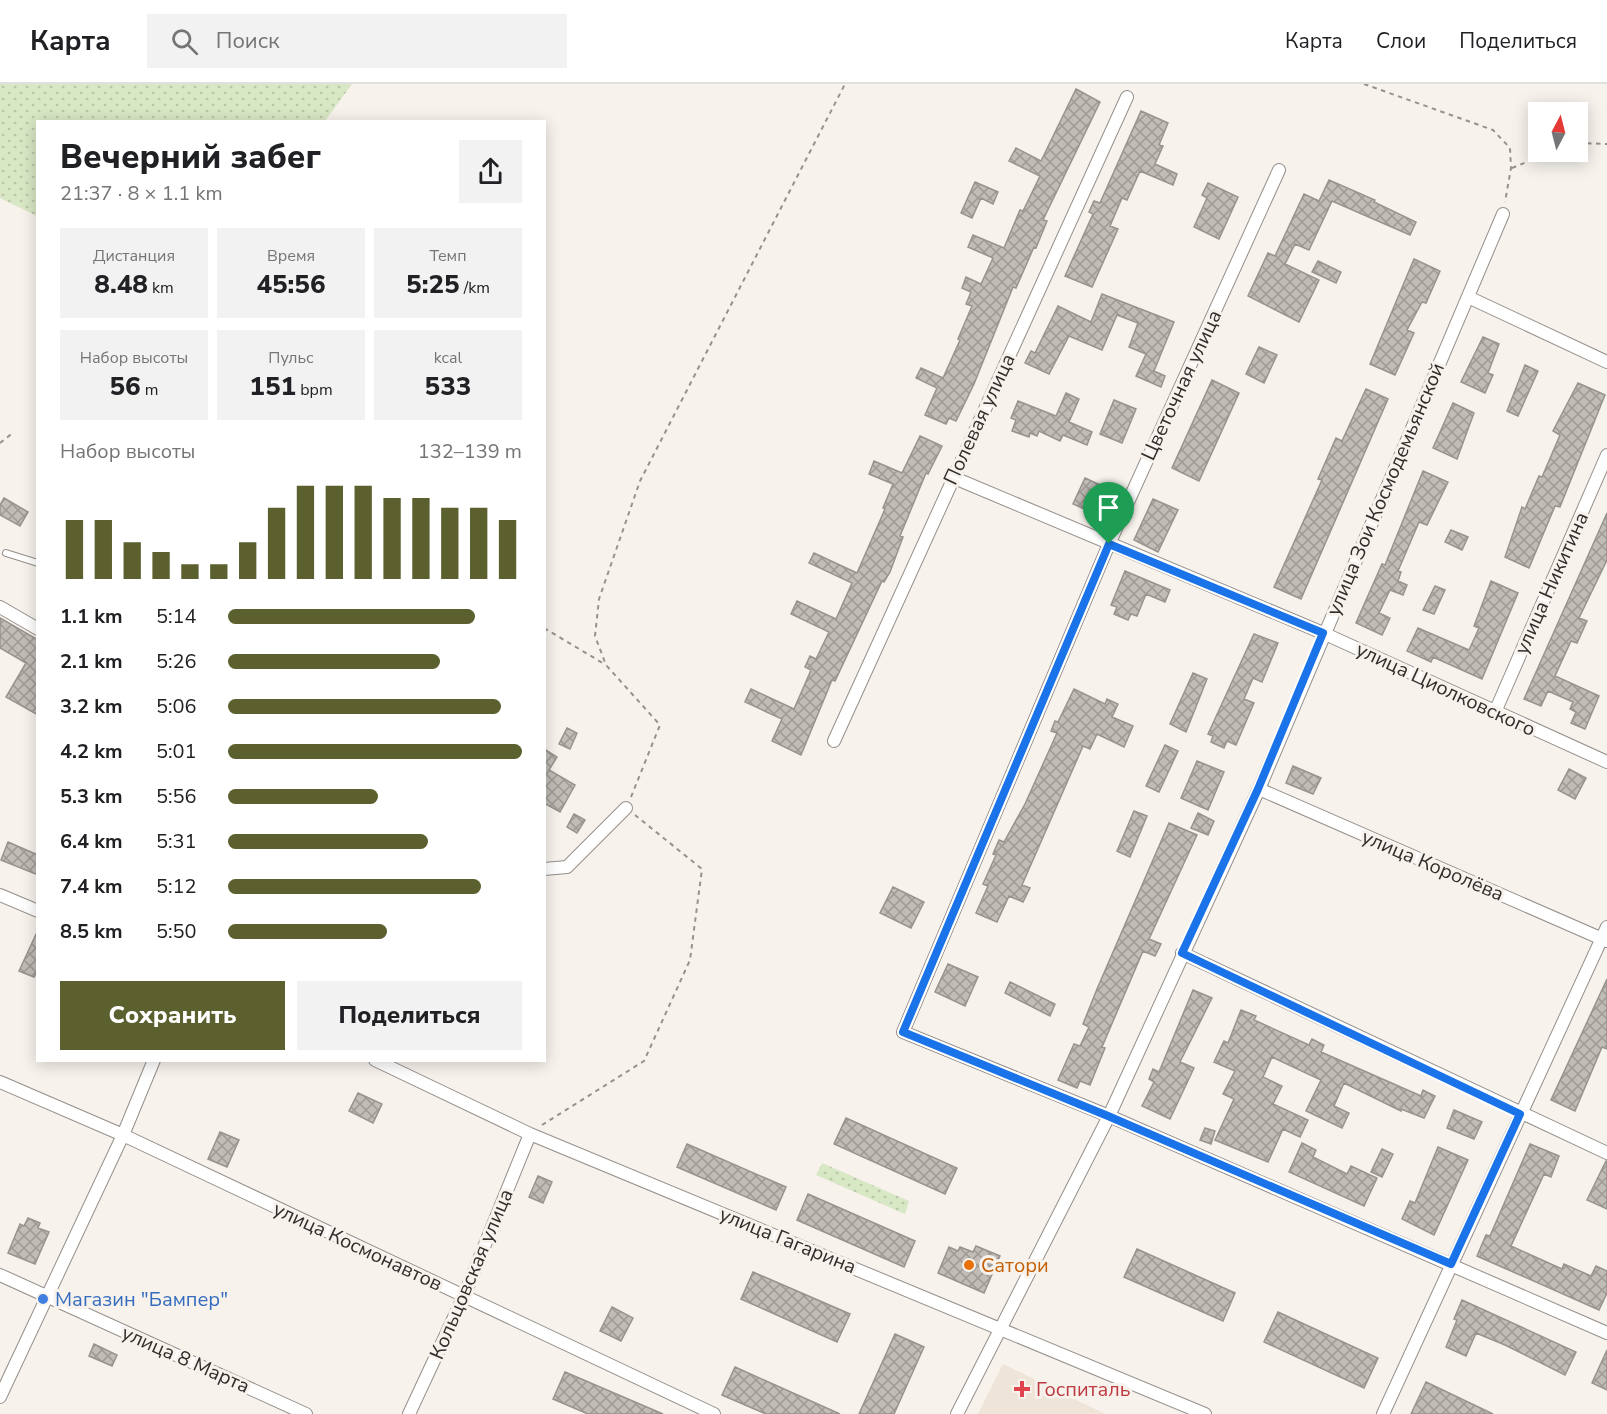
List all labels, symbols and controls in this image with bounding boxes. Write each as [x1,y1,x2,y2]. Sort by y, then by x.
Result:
search box [147,14,567,68]
text: Карта [30,22,111,60]
icon: search [168,25,201,58]
text: Поиск [216,26,280,56]
text: Карта [1285,27,1343,55]
text: Слои [1376,27,1426,55]
text: Поделиться [1459,27,1577,55]
north arrow [1528,102,1588,162]
map controls [1528,102,1588,162]
text: Вечерний забег [60,135,321,180]
button: share [459,140,522,203]
text: 21:37 · 8 × 1.1 km [60,180,223,207]
text: Дистанция [93,245,175,267]
text: Время [267,245,315,267]
text: Темп [430,245,466,267]
text: 8.48 [94,267,148,302]
text: 45:56 [256,267,326,302]
text: 5:25 [406,267,460,302]
text: km [148,277,174,299]
text: /km [460,277,490,299]
street label: Цветочная улица [1135,306,1228,465]
text: Набор высоты [80,347,188,369]
text: Пульс [268,347,314,369]
text: kcal [434,347,462,369]
street label: Полевая улица [937,349,1022,489]
street label: улица Зои Космодемьянской [1320,359,1451,620]
text: 56 [109,369,141,404]
text: 151 [249,369,296,404]
text: 533 [425,369,471,404]
text: m [141,379,159,401]
text: bpm [296,379,333,401]
text: Набор высоты [60,438,195,465]
text: 132–139 m [418,438,522,465]
pin [1083,482,1134,544]
icon: arrive [1092,491,1125,524]
street label: улица Никитина [1508,508,1595,659]
text: 1.1 km [60,603,123,630]
text: 5:14 [156,603,197,630]
street label: улица Циолковского [1352,636,1540,743]
text: 2.1 km [60,648,123,675]
text: 5:26 [156,648,197,675]
text: 3.2 km [60,693,123,720]
text: 5:06 [156,693,197,720]
text: 4.2 km [60,738,123,765]
text: 5:01 [156,738,197,765]
text: 5.3 km [60,783,123,810]
text: 5:56 [156,783,197,810]
street label: улица Королёва [1358,823,1508,908]
text: 6.4 km [60,828,123,855]
text: 5:31 [156,828,197,855]
text: 7.4 km [60,873,123,900]
text: 5:12 [156,873,197,900]
text: 8.5 km [60,918,123,945]
text: 5:50 [156,918,197,945]
button: Сохранить [60,981,285,1050]
button: Поделиться [297,981,522,1050]
street label: Кольцовская улица [423,1185,520,1364]
street label: улица Космонавтов [269,1195,447,1298]
street label: улица Гагарина [715,1201,860,1280]
place label: Сатори [981,1252,1049,1279]
marker: Сатори [962,1258,976,1272]
place label: Магазин "Бампер" [55,1286,228,1313]
marker: Магазин "Бампер" [36,1292,50,1306]
street label: улица 8 Марта [118,1319,254,1400]
place label: Госпиталь [1036,1376,1130,1403]
marker: Госпиталь [1013,1380,1031,1398]

